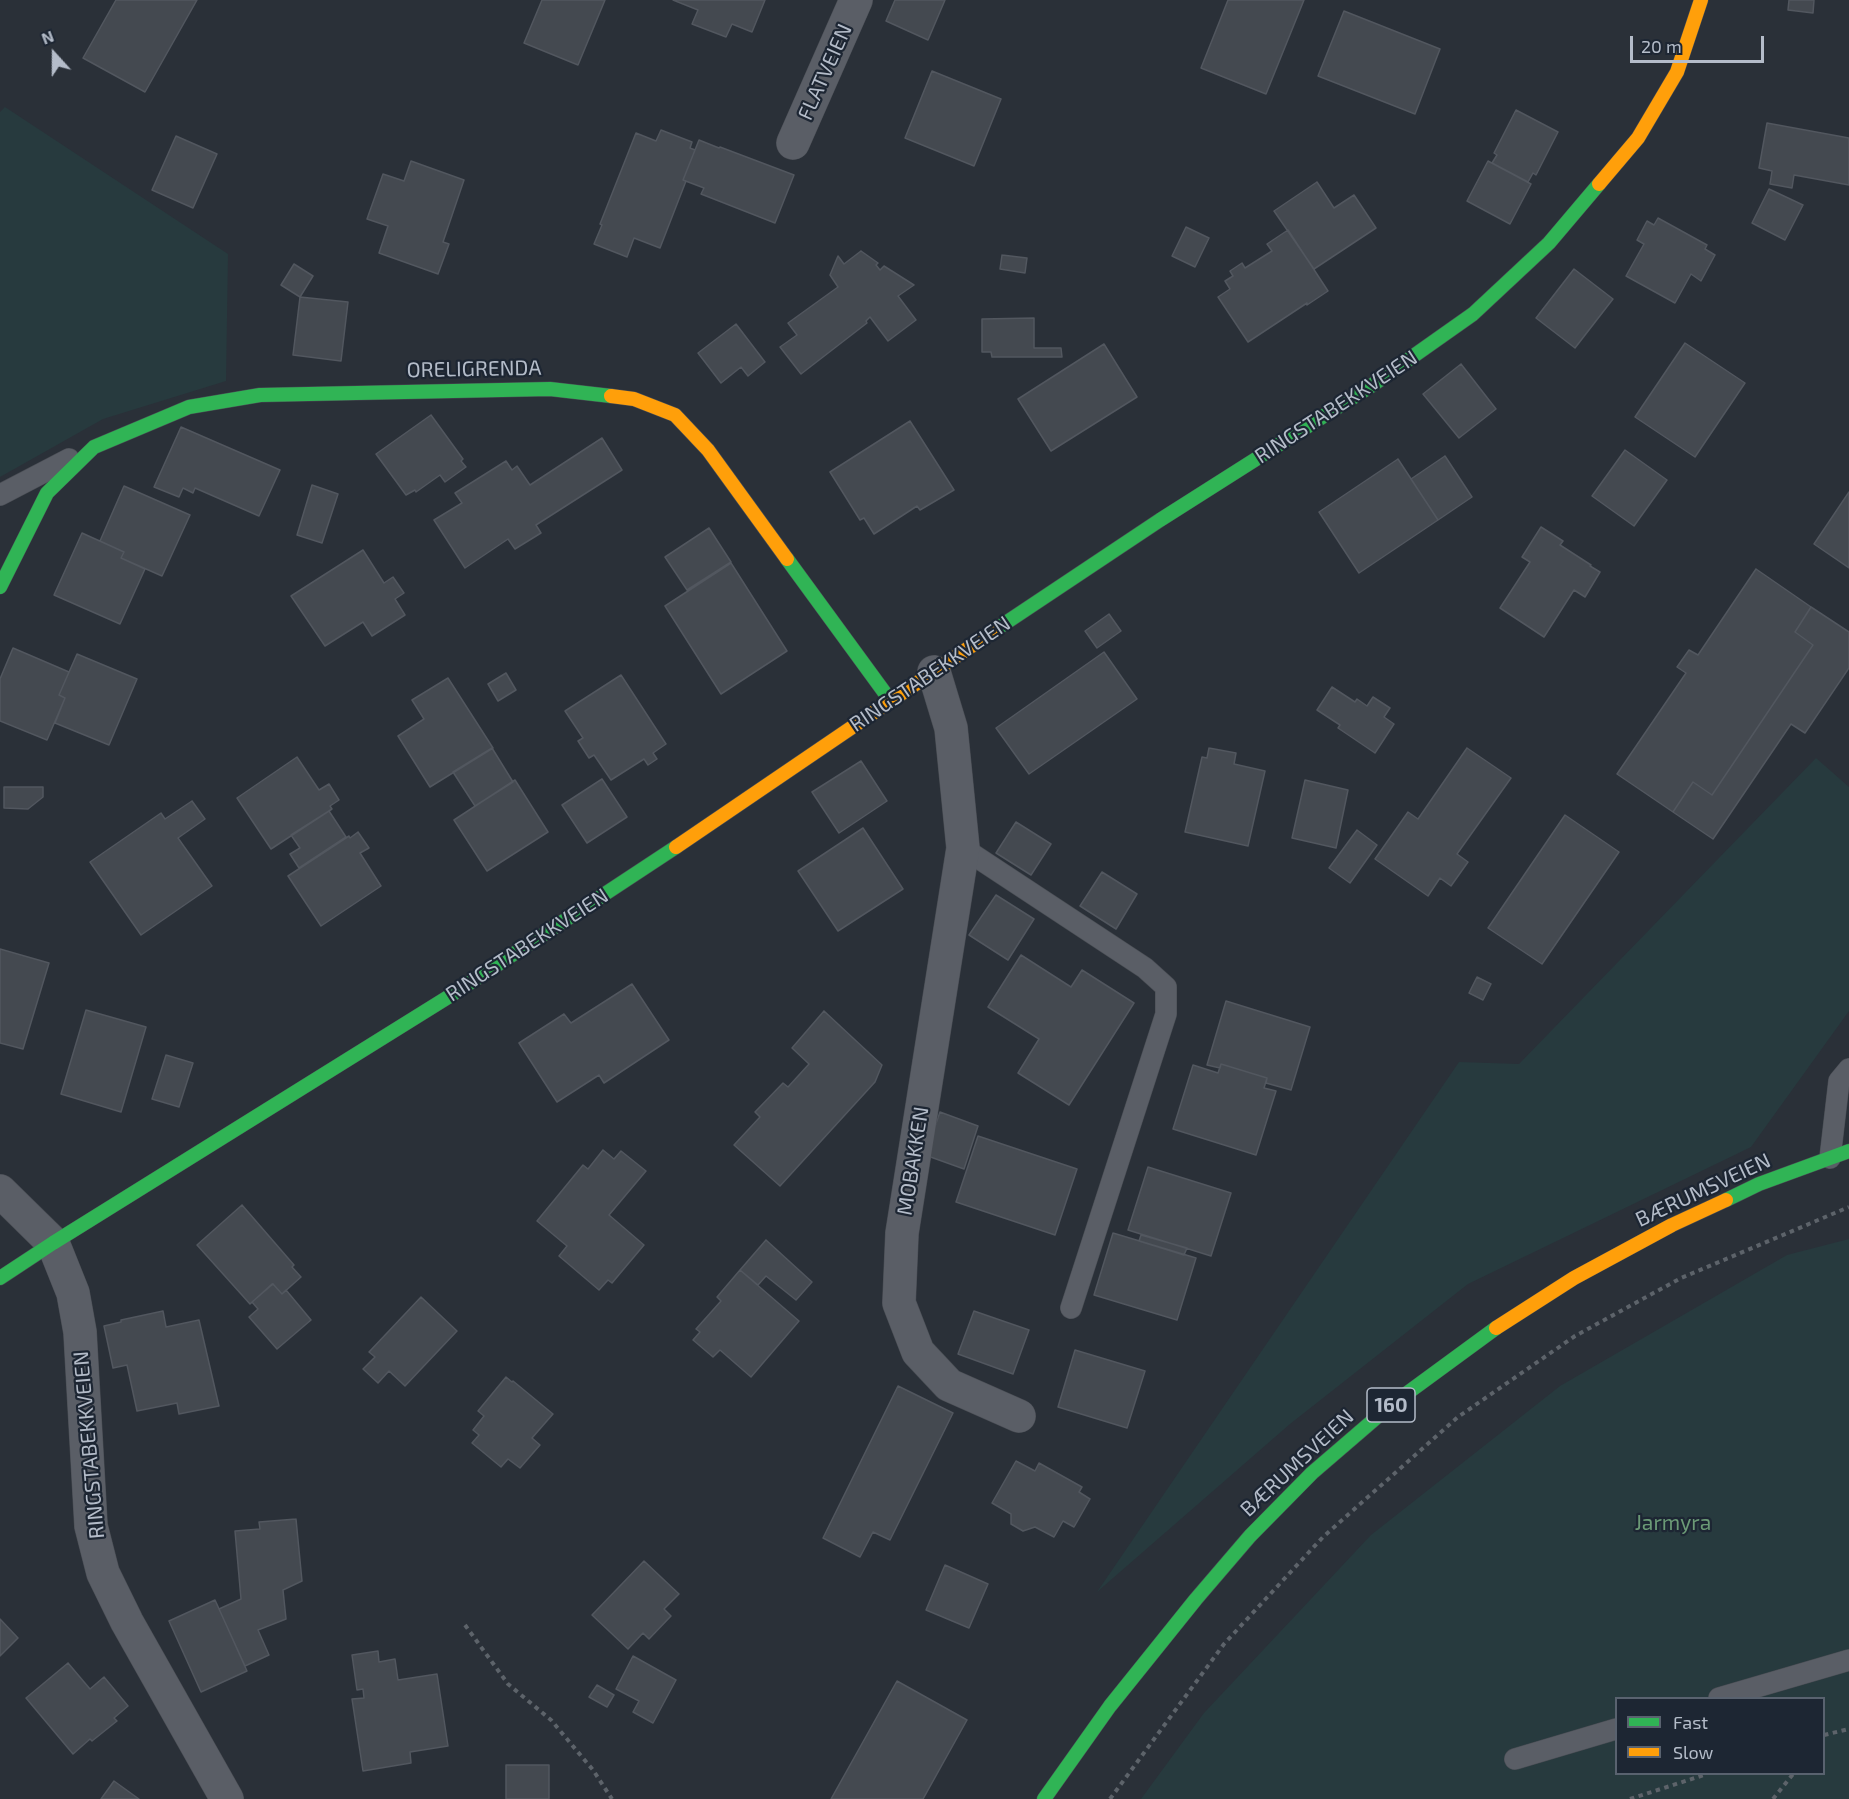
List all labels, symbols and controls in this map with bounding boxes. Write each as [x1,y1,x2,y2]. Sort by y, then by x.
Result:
street label: FLATVEIEN [793,20,857,124]
north arrow [24,24,84,84]
scale bar [1633,24,1766,62]
text: N [39,26,56,48]
text: 20 m [1641,35,1682,57]
street label: RINGSTABEKKVEIEN [1250,345,1422,469]
street label: ORELIGRENDA [406,355,542,383]
street label: RINGSTABEKKVEIEN [845,611,1015,737]
street label: RINGSTABEKKVEIEN [441,883,613,1007]
street label: MOBAKKEN [892,1105,934,1217]
street label: BÆRUMSVEIEN [1632,1148,1774,1232]
street label: RINGSTABEKKVEIEN [68,1350,110,1540]
road number: 160 [1367,1388,1415,1422]
street label: BÆRUMSVEIEN [1235,1404,1359,1522]
park label: Jarmyra [1635,1510,1711,1536]
legend [1615,1697,1825,1775]
text: Fast [1673,1711,1708,1733]
text: Slow [1673,1741,1713,1763]

